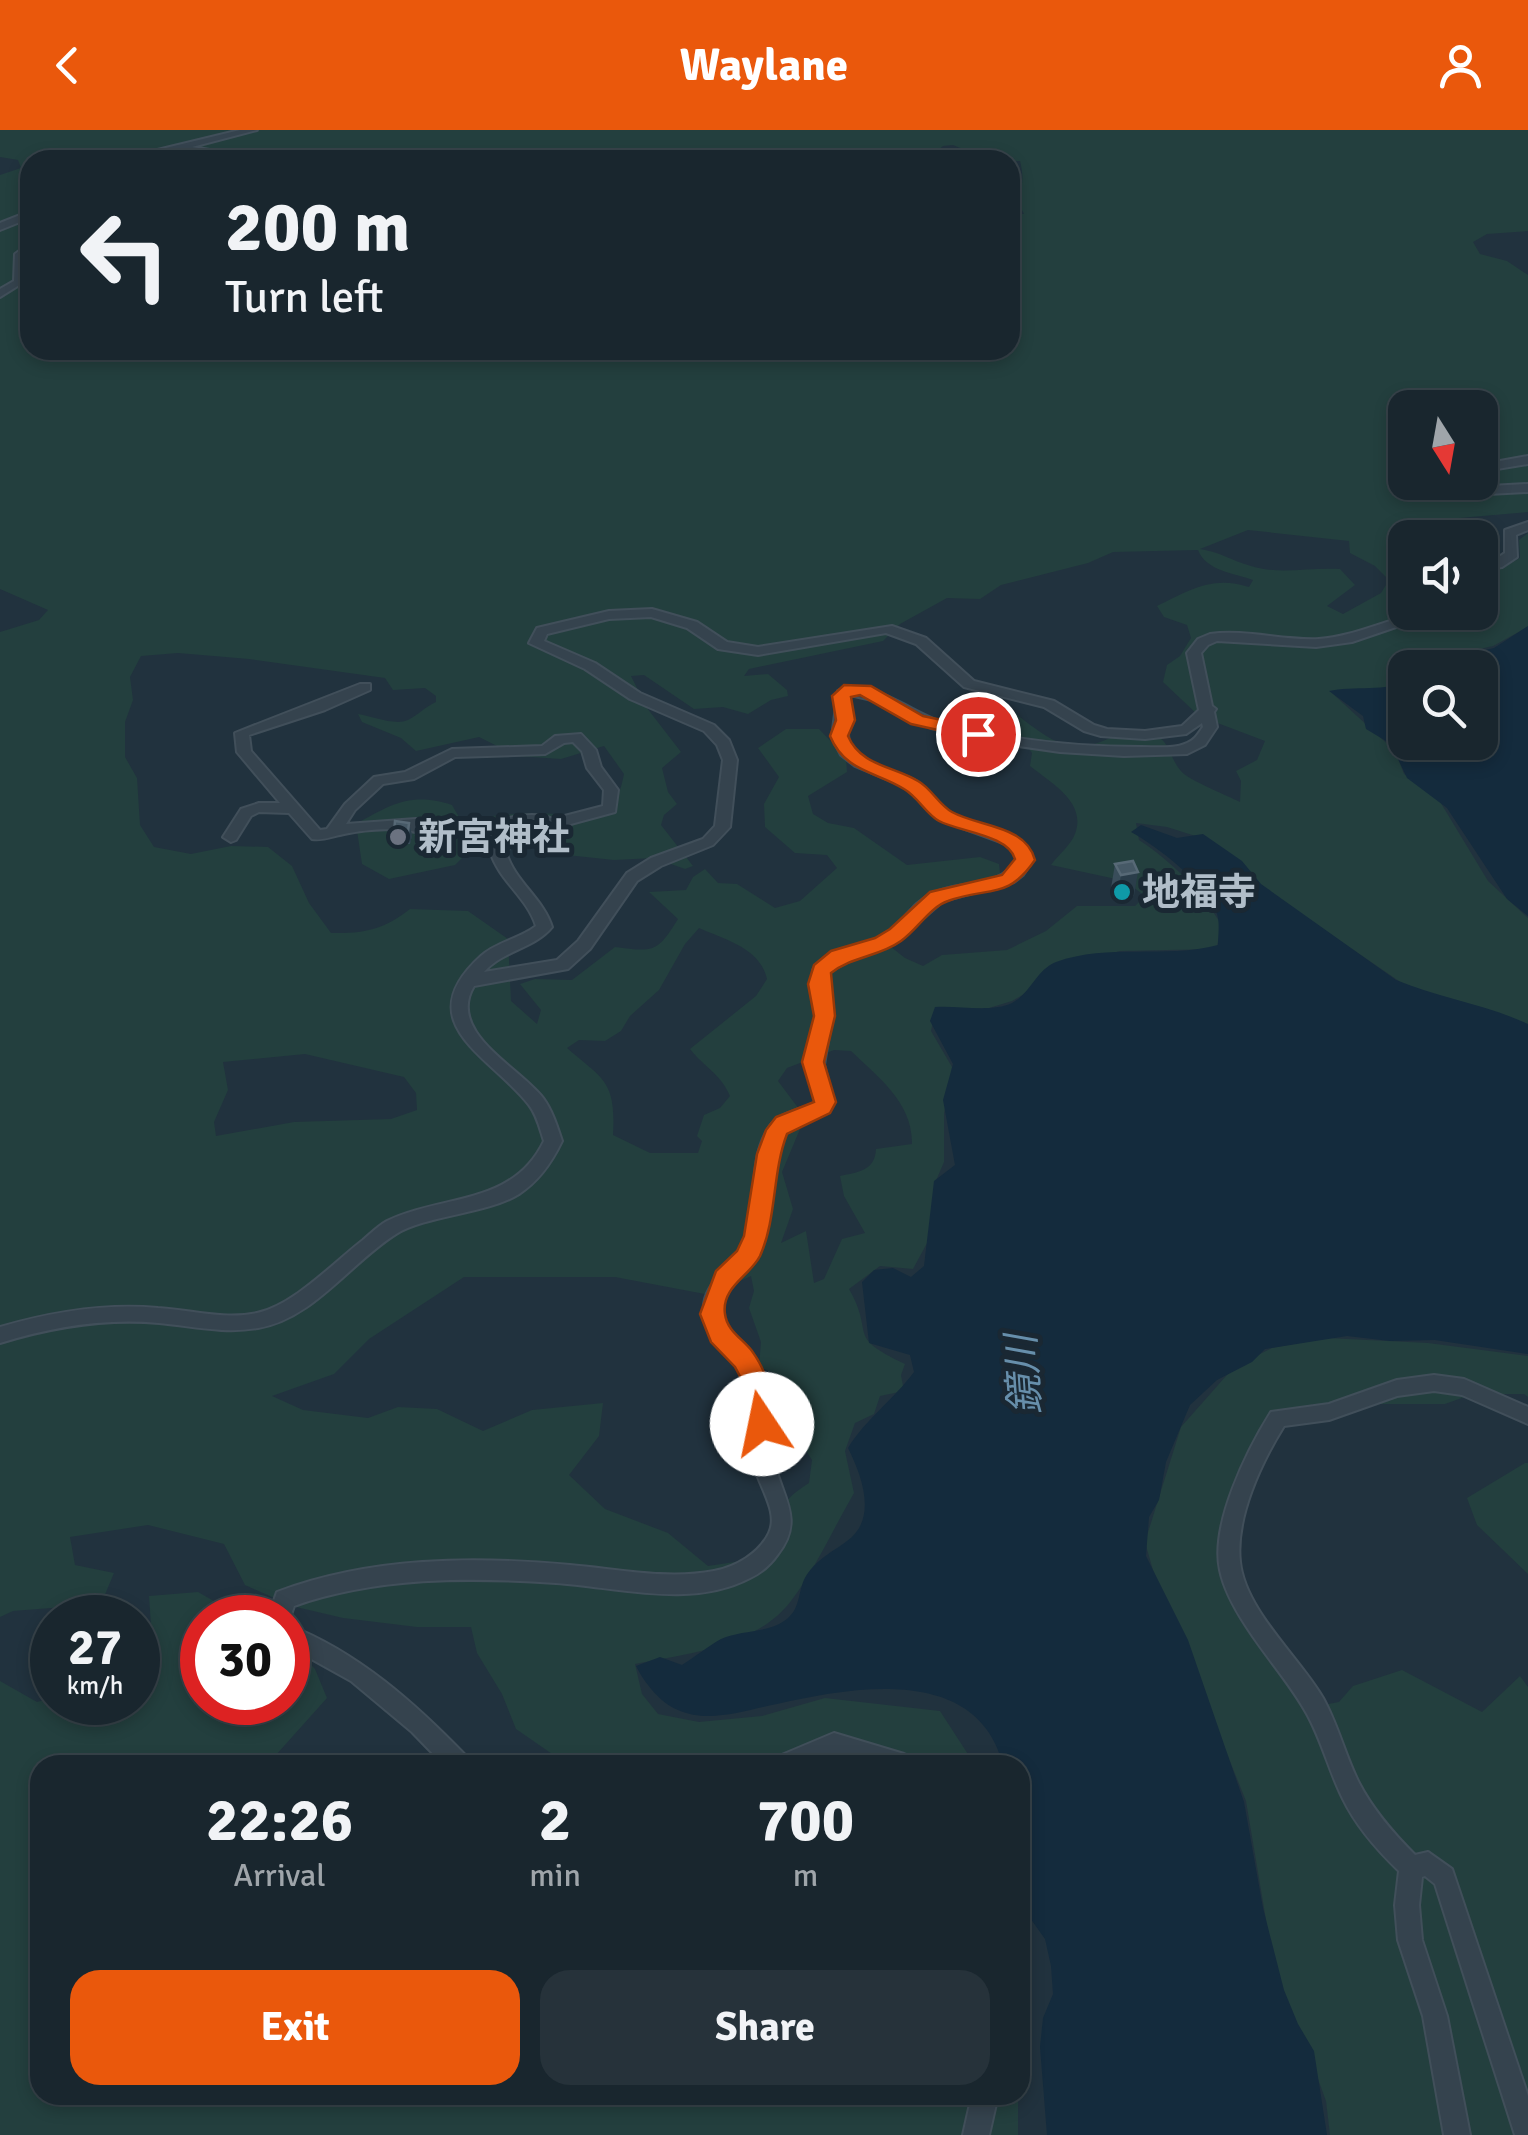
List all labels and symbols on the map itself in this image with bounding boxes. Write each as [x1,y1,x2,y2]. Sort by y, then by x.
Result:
north arrow [1388,390,1498,500]
pin [936,692,1021,777]
place label: 新宮神社 [418,814,570,861]
marker: 新宮神社 [387,826,409,848]
place label: 地福寺 [1142,869,1256,916]
marker: 地福寺 [1111,881,1133,903]
water label: 鏡川 [996,1329,1052,1417]
position arrow [710,1372,814,1476]
speed limit sign: 30 [180,1595,310,1725]

